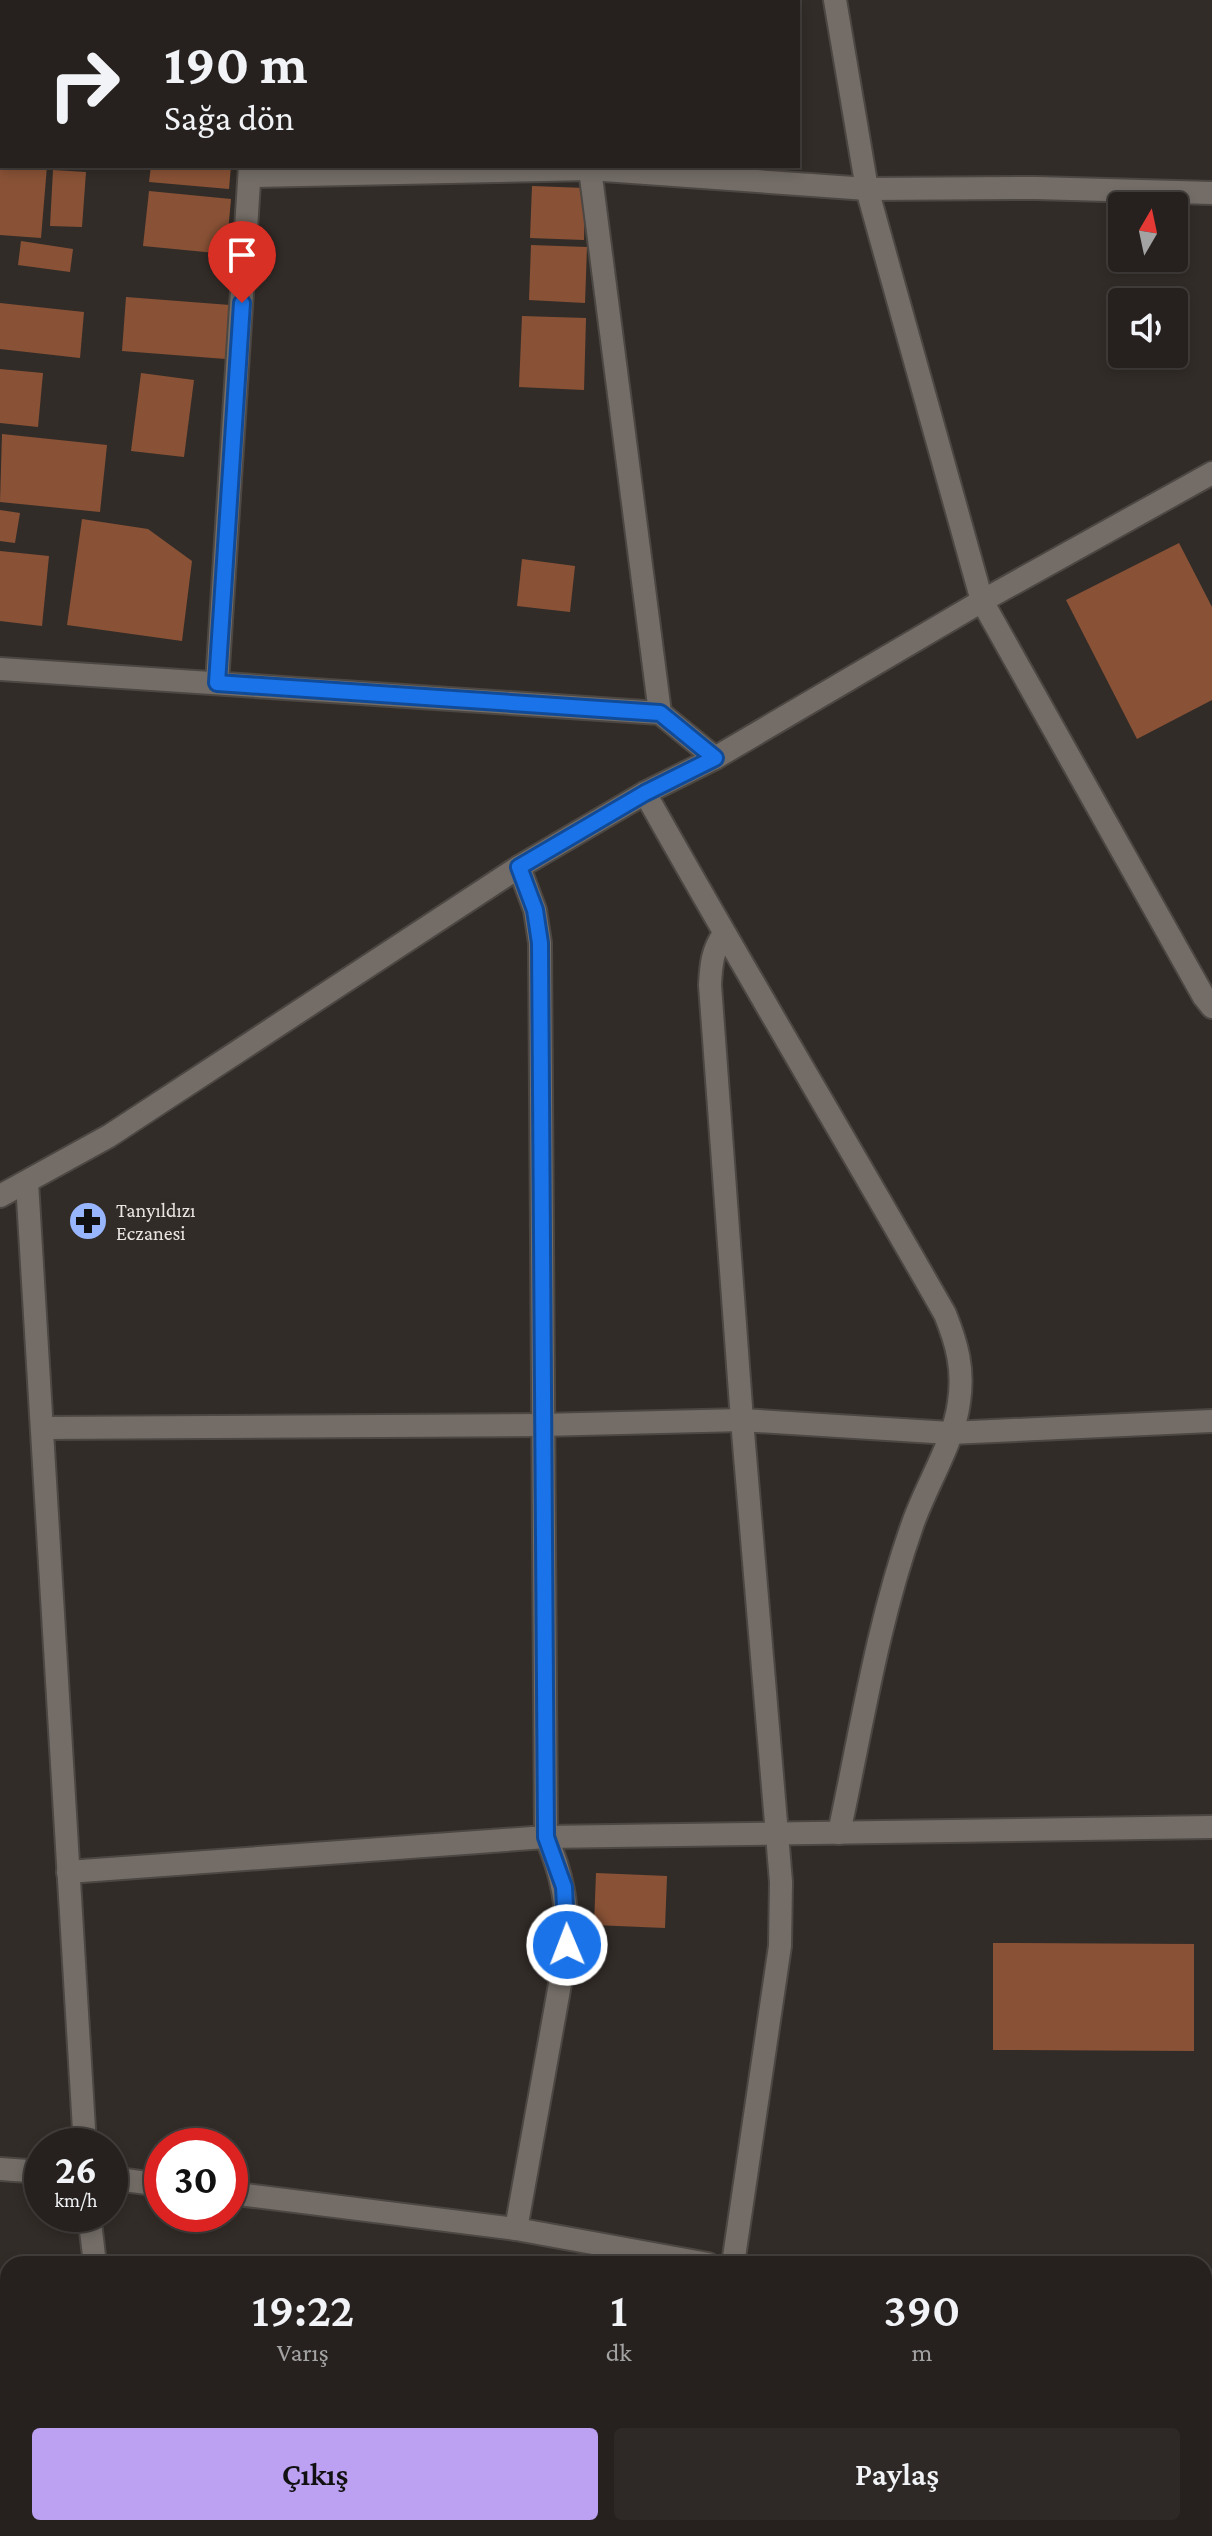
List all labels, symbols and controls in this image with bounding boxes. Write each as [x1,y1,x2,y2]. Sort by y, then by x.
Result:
icon: right [32,32,136,136]
text: 190 m [164,33,308,95]
text: Sağa dön [164,98,294,138]
north arrow [1108,192,1188,272]
map controls [1108,192,1188,368]
pin [208,221,276,303]
icon: arrive [220,233,264,277]
button: sound [1108,288,1188,368]
place label: Tanyıldızı Eczanesi [116,1199,195,1244]
pharmacy icon: Tanyıldızı Eczanesi [67,1200,109,1242]
position arrow [525,1903,609,1987]
speed limit sign: 30 [144,2128,248,2232]
text: 26 [55,2147,97,2192]
text: km/h [54,2189,98,2211]
text: 19:22 [252,2283,354,2336]
text: 1 [610,2283,627,2336]
text: 390 [883,2283,960,2336]
text: Varış [277,2338,329,2367]
text: dk [606,2338,632,2367]
text: m [911,2338,932,2367]
button: Çıkış [32,2428,598,2520]
button: Paylaş [614,2428,1180,2520]

